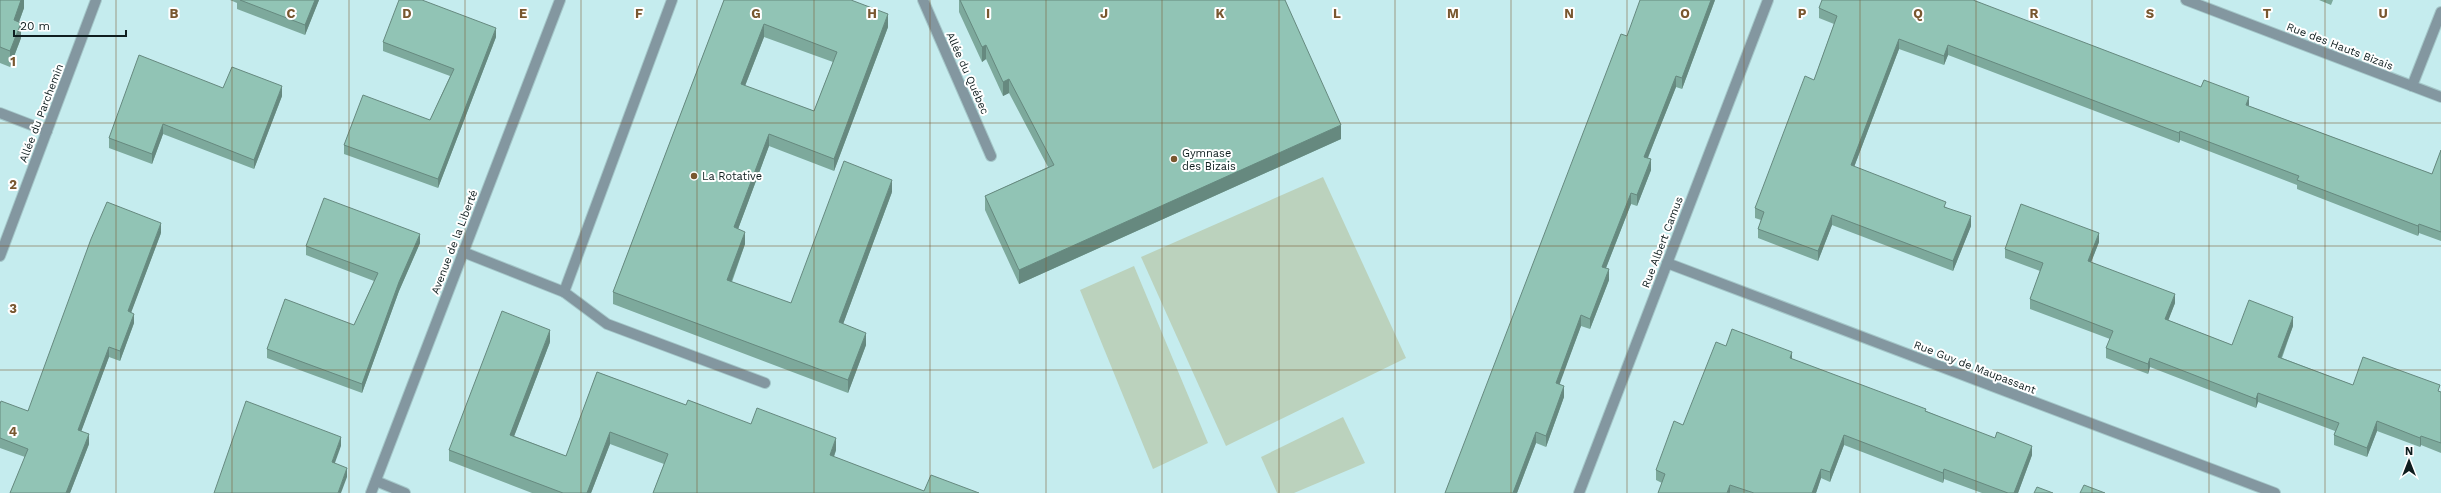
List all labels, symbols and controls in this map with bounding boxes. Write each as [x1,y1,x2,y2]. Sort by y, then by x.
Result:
text: B [170,6,179,21]
text: C [287,6,296,21]
text: D [402,6,412,21]
text: E [519,6,527,21]
text: F [635,6,643,21]
text: G [751,6,761,21]
text: H [867,6,877,21]
text: I [986,6,990,21]
text: J [1100,6,1108,21]
text: K [1215,6,1225,21]
text: L [1333,6,1341,21]
text: M [1447,6,1459,21]
text: N [1564,6,1574,21]
text: O [1680,6,1690,21]
text: P [1798,6,1807,21]
text: Q [1913,6,1923,21]
text: R [2030,6,2039,21]
text: S [2146,6,2155,21]
text: T [2263,6,2272,21]
text: U [2378,6,2388,21]
scale bar [14,12,126,38]
text: 20 m [20,19,50,33]
street label: Rue des Hauts Bizais [2285,20,2395,73]
street label: Allée du Québec [944,30,992,116]
text: 1 [10,54,16,69]
street label: Allée du Parchemin [17,62,66,164]
place label: Gymnase des Bizais [1182,147,1236,173]
marker: Gymnase des Bizais [1169,154,1179,164]
place label: La Rotative [702,170,762,183]
marker: La Rotative [689,171,699,181]
text: 2 [9,177,17,192]
street label: Avenue de la Liberté [429,188,480,296]
street label: Rue Albert Camus [1639,194,1686,290]
text: 3 [9,301,17,316]
street label: Rue Guy de Maupassant [1912,338,2038,397]
text: 4 [9,424,18,439]
north arrow [2389,441,2429,481]
text: N [2405,445,2413,458]

